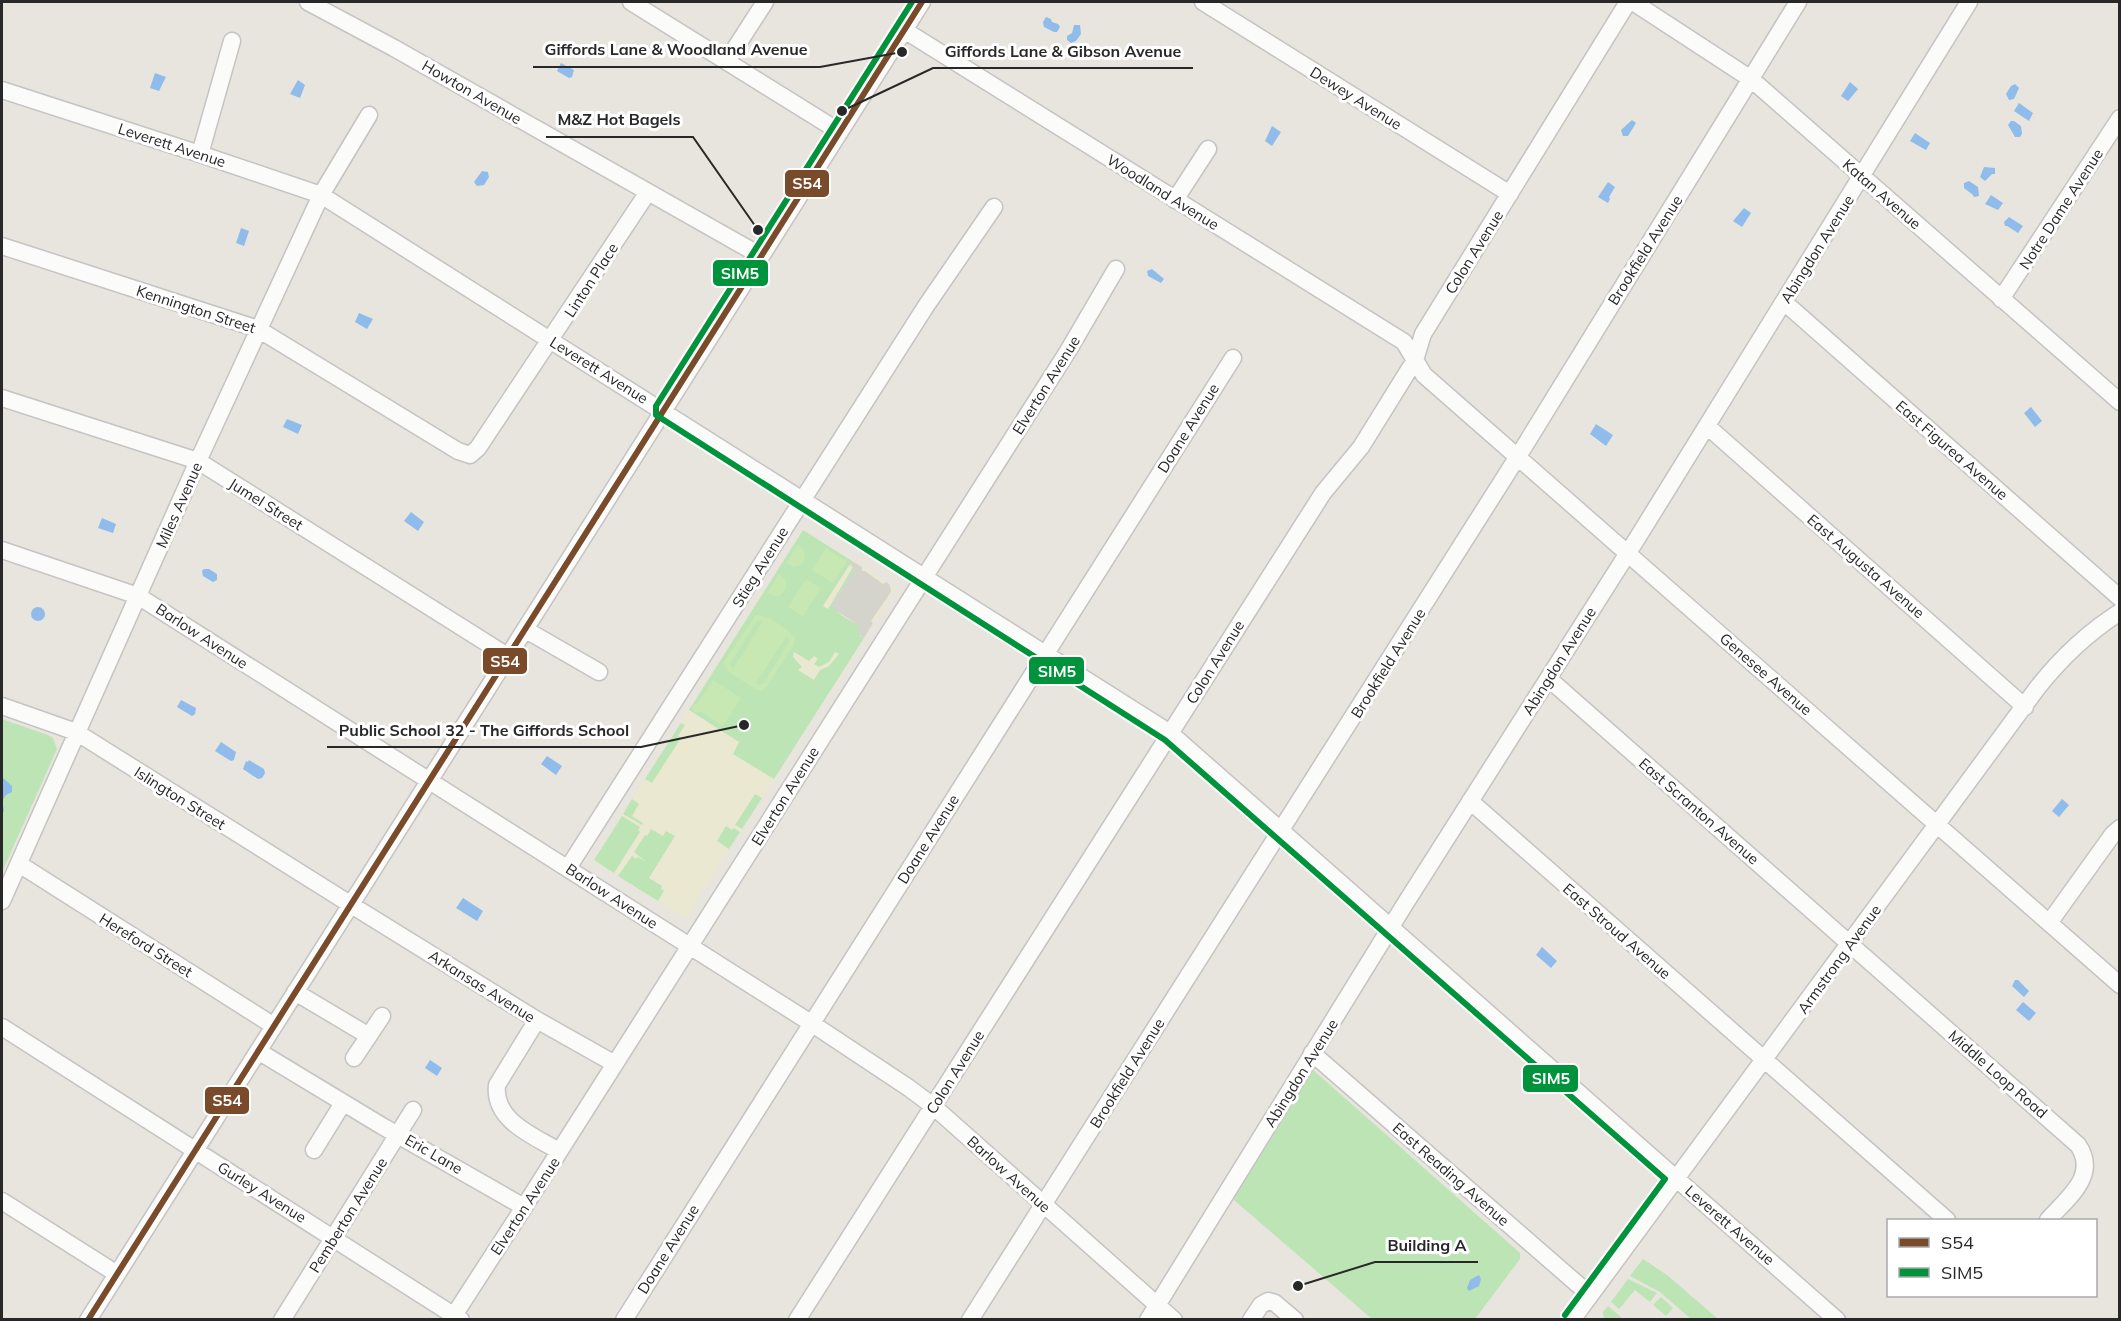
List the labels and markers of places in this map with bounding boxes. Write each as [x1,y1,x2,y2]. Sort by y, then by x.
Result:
callout: Giffords Lane & Woodland Avenue [533,33,820,67]
callout: Giffords Lane & Gibson Avenue [933,34,1193,68]
callout: M&Z Hot Bagels [546,103,693,137]
callout: Public School 32 - The Giffords School [327,713,641,747]
callout: Building A [1375,1228,1478,1262]

